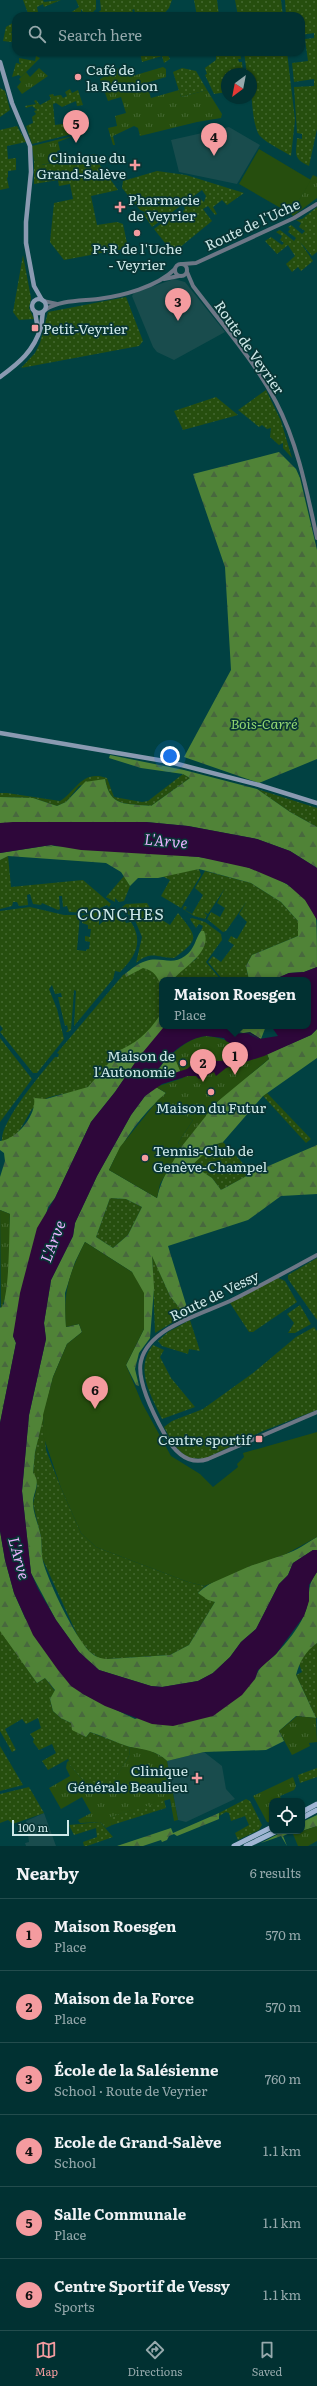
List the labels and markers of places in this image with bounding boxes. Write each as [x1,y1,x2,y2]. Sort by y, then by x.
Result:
place label: Café de la Réunion [86,59,158,95]
marker: Café de la Réunion [73,72,83,82]
pin: 5 [63,110,89,143]
pin: 4 [201,123,227,156]
place label: Clinique du Grand-Salève [37,147,126,183]
marker: Clinique du Grand-Salève [129,159,141,171]
place label: Pharmacie de Veyrier [128,189,200,225]
marker: Pharmacie de Veyrier [115,202,125,212]
marker: P+R de l'Uche - Veyrier [132,228,142,238]
place label: P+R de l'Uche - Veyrier [92,238,182,274]
pin: 3 [165,288,191,321]
place label: Petit-Veyrier [43,318,128,338]
marker: Petit-Veyrier [30,323,40,333]
pin: 1 [222,1042,248,1075]
place label: Maison de l'Autonomie [94,1045,175,1081]
pin: 2 [190,1049,216,1082]
marker: Maison de l'Autonomie [178,1058,188,1068]
marker: Maison du Futur [206,1087,216,1097]
place label: Maison du Futur [156,1097,267,1117]
place label: Tennis-Club de Genève-Champel [153,1140,267,1176]
marker: Tennis-Club de Genève-Champel [140,1153,150,1163]
pin: 6 [82,1376,108,1409]
place label: Centre sportif [158,1429,253,1449]
marker: Centre sportif [254,1434,264,1444]
place label: Clinique Générale Beaulieu [67,1760,188,1796]
marker: Clinique Générale Beaulieu [191,1772,203,1784]

